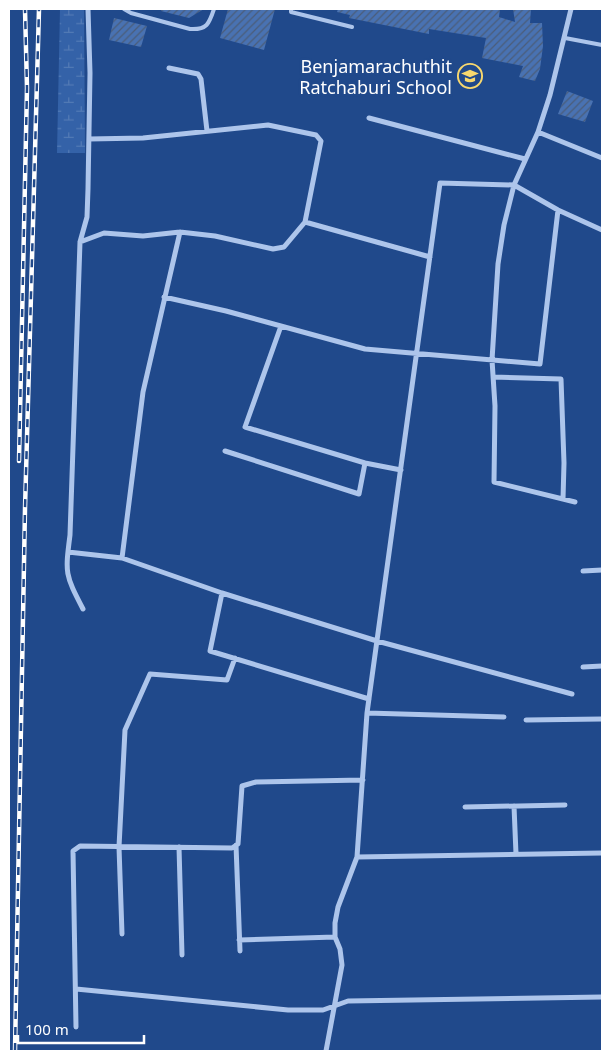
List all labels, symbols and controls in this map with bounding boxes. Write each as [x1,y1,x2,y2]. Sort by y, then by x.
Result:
place label: Benjamarachuthit Ratchaburi School [299,54,452,99]
school or university icon: Benjamarachuthit Ratchaburi School [457,63,483,89]
scale bar [18,1012,144,1044]
text: 100 m [25,1019,69,1039]

